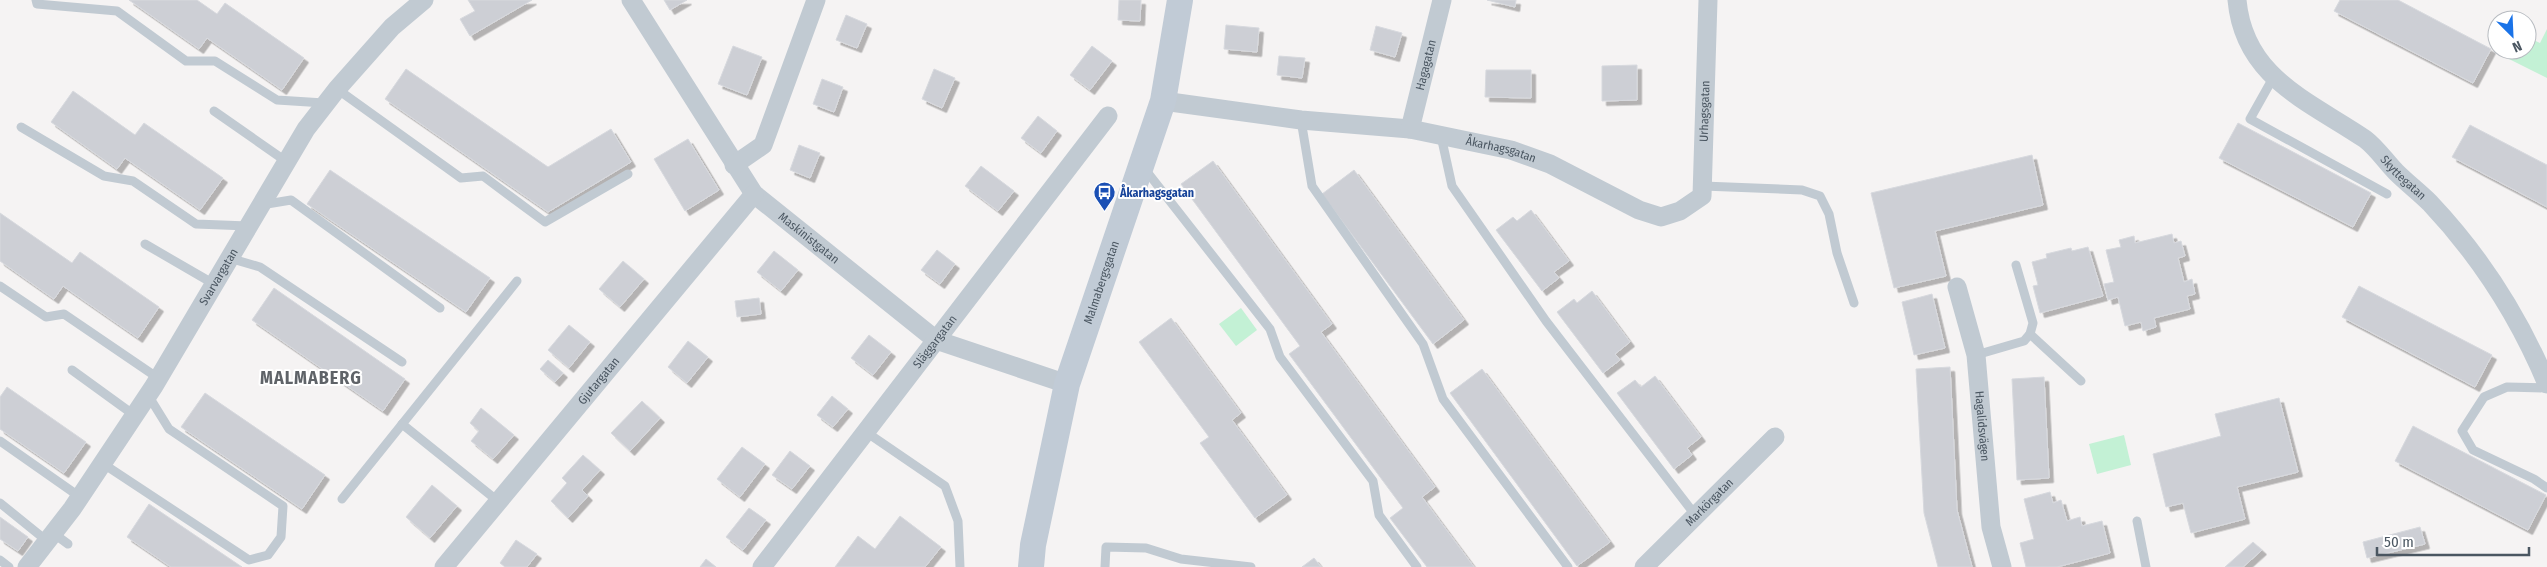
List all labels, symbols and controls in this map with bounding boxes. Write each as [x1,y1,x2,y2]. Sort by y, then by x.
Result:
north arrow [2487,10,2537,60]
text: N [2510,37,2524,56]
street label: Hagagatan [1413,38,1439,92]
street label: Urhagsgatan [1697,80,1713,142]
street label: Åkarhagsgatan [1465,132,1538,165]
street label: Skyttegatan [2378,153,2429,203]
bus stop icon: Åkarhagsgatan [1092,181,1116,212]
place label: Åkarhagsgatan [1119,184,1194,200]
street label: Maskinistgatan [776,209,842,267]
street label: Malmabergsgatan [1081,239,1122,326]
street label: Svarvargatan [196,246,241,308]
street label: Släggargatan [910,312,960,371]
street label: Gjutargatan [575,354,622,407]
district label: MALMABERG [260,367,362,389]
street label: Hagalidsvägen [1972,390,1992,462]
street label: Markörgatan [1682,475,1736,529]
scale bar [2377,524,2530,556]
text: 50 m [2384,533,2414,551]

